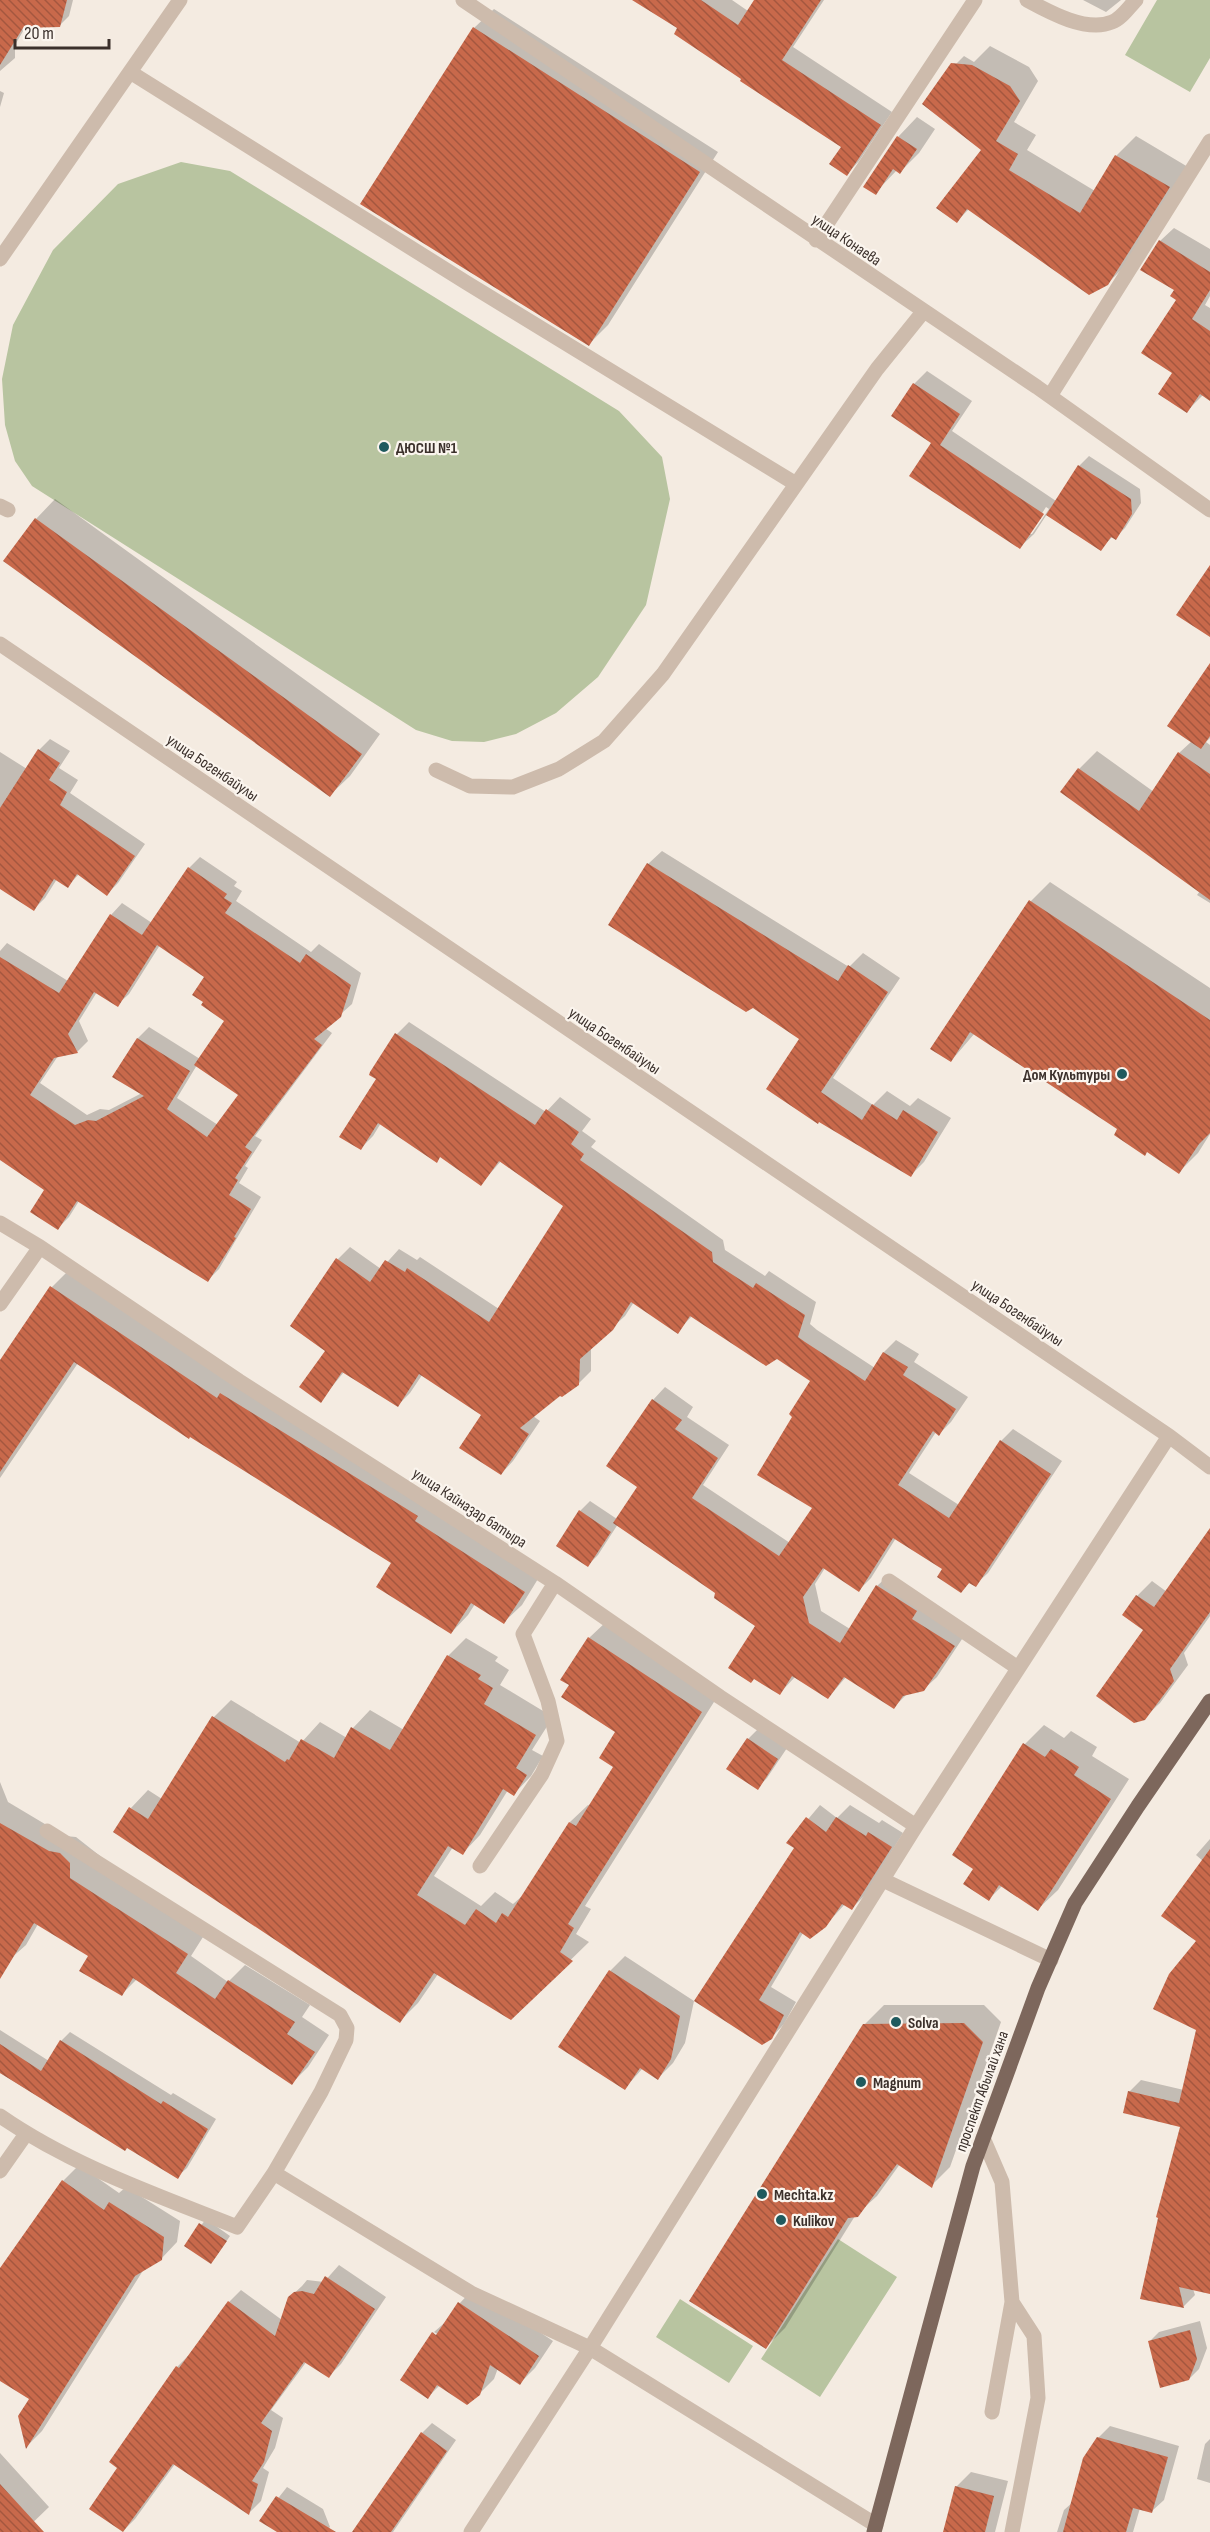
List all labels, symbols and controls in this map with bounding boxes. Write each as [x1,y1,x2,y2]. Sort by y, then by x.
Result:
scale bar [15,12,110,50]
text: 20 m [24,23,54,44]
street label: улица Конаева [808,210,884,270]
place label: ДЮСШ №1 [396,439,458,458]
marker: ДЮСШ №1 [377,440,391,454]
street label: улица Богенбайулы [163,731,262,806]
street label: улица Богенбайулы [565,1004,664,1079]
place label: Дом Культуры [1023,1066,1110,1085]
marker: Дом Культуры [1115,1067,1129,1081]
street label: улица Богенбайулы [968,1276,1067,1351]
street label: улица Кайназар батыра [408,1464,530,1552]
place label: Solva [908,2014,938,2033]
marker: Solva [889,2015,903,2029]
street label: проспект Абылай хана [952,2029,1013,2155]
place label: Magnum [873,2074,921,2093]
marker: Magnum [854,2075,868,2089]
place label: Mechta.kz [774,2186,833,2205]
marker: Mechta.kz [755,2187,769,2201]
place label: Kulikov [793,2212,835,2231]
marker: Kulikov [774,2213,788,2227]

